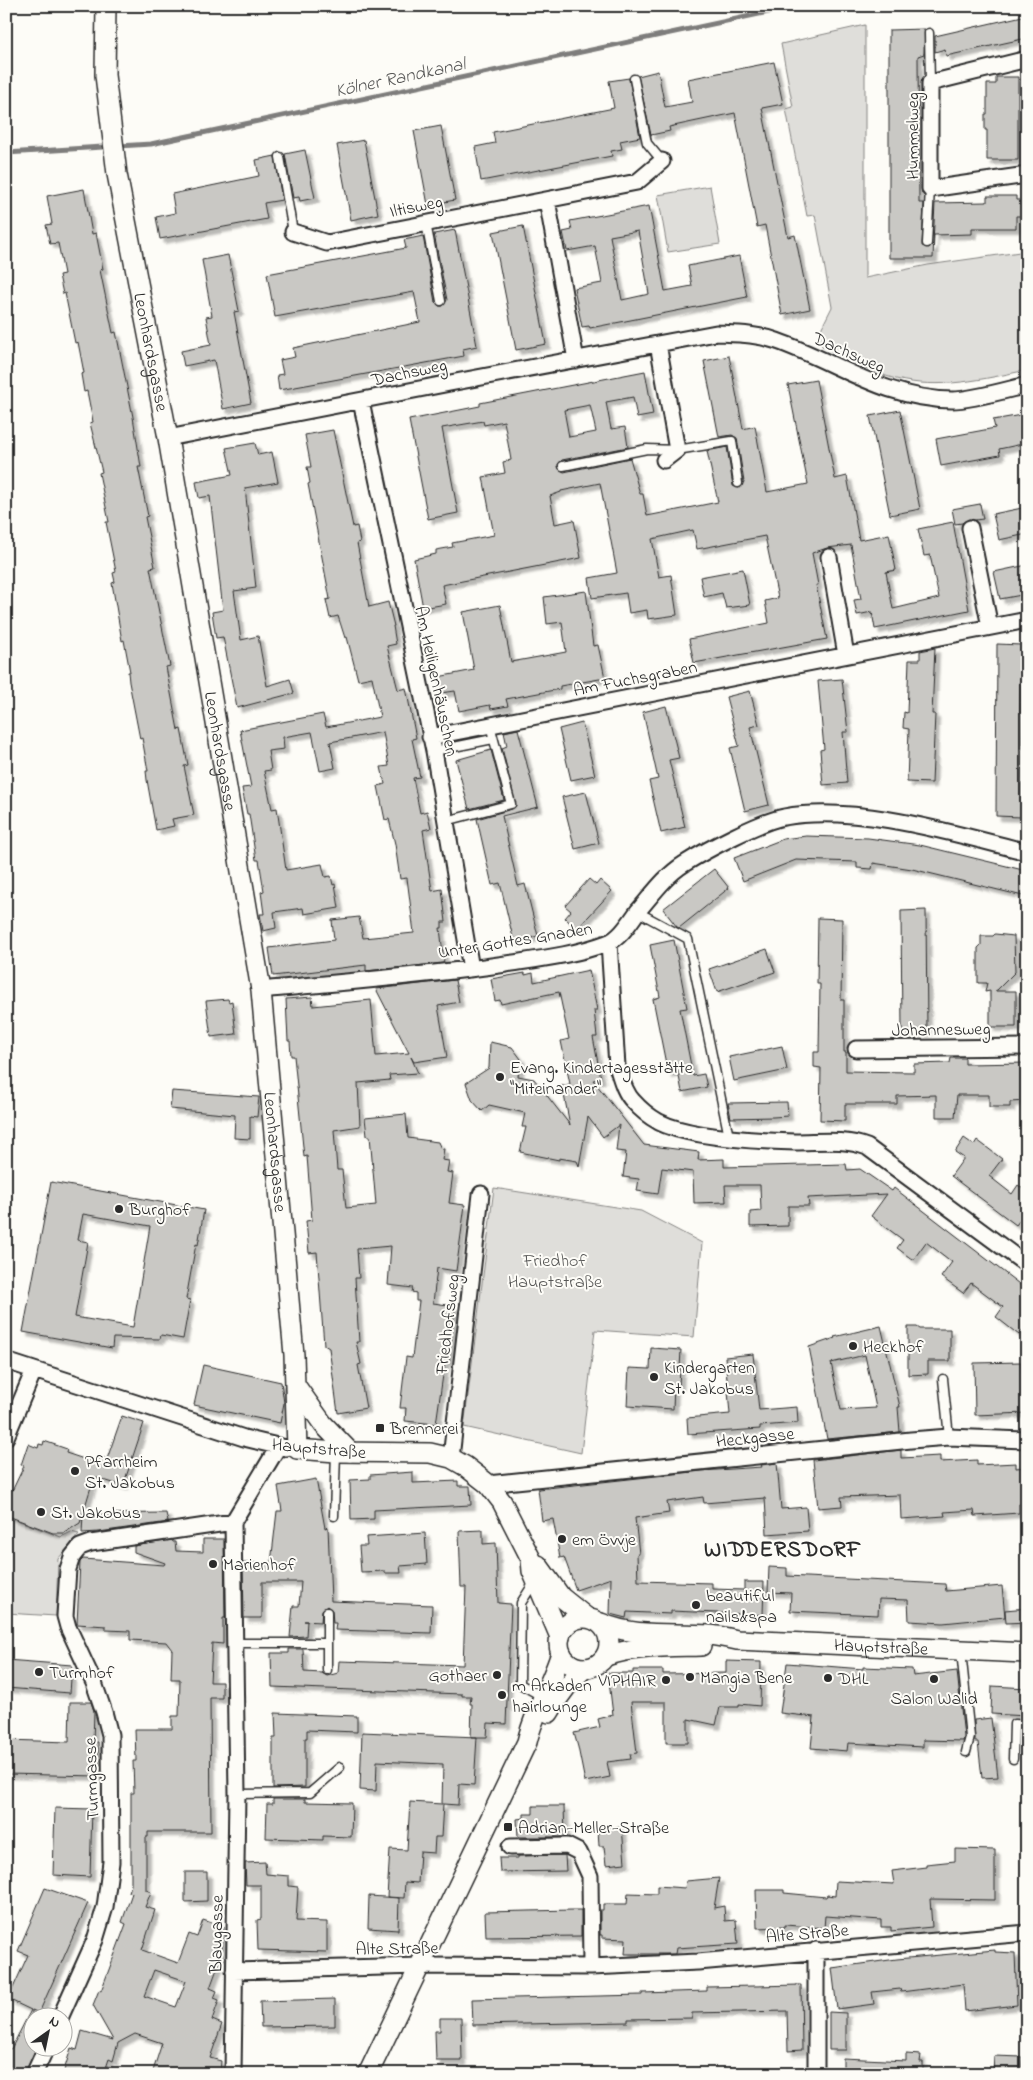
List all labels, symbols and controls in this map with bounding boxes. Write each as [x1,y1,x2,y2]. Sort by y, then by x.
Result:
water label: Kölner Randkanal [333,51,471,105]
street label: Hummelweg [901,92,928,180]
street label: Iltisweg [388,190,445,227]
street label: Leonhardsgasse [125,291,174,415]
street label: Dachsweg [807,326,888,382]
street label: Dachsweg [368,353,450,396]
street label: Am Heiligenhäuschen [405,604,464,759]
street label: Am Fuchsgraben [571,655,700,706]
street label: Leonhardsgasse [196,690,242,814]
street label: Unter Gottes Gnaden [436,917,594,967]
street label: Johannesweg [891,1017,991,1046]
place label: Evang. Kindertagesstätte "Miteinander" [510,1056,694,1103]
marker: Evang. Kindertagesstätte "Miteinander" [494,1071,506,1083]
street label: Leonhardsgasse [255,1091,292,1214]
place label: Burghof [128,1198,191,1225]
marker: Burghof [113,1203,125,1215]
park label: Friedhof Hauptstraße [508,1249,603,1296]
street label: Friedhofsweg [430,1273,469,1377]
place label: Heckhof [863,1335,924,1361]
marker: Heckhof [847,1340,859,1352]
place label: Kindergarten St. Jakobus [664,1356,755,1403]
marker: Kindergarten St. Jakobus [648,1371,660,1383]
place label: Brennerei [389,1417,458,1443]
marker: Brennerei [374,1422,386,1434]
street label: Heckgasse [715,1422,797,1457]
street label: Hauptstraße [271,1433,368,1467]
place label: Pfarrheim St. Jakobus [85,1450,175,1497]
marker: Pfarrheim St. Jakobus [69,1465,81,1477]
place label: St. Jakobus [51,1501,141,1527]
marker: St. Jakobus [35,1506,47,1518]
place label: em Övvje [572,1528,637,1554]
marker: em Övvje [556,1533,568,1545]
district label: WIDDERSDORF [704,1535,862,1567]
place label: Marienhof [223,1553,296,1579]
marker: Marienhof [207,1558,219,1570]
place label: beautiful nails&spa [706,1584,777,1631]
marker: beautiful nails&spa [690,1599,702,1611]
street label: Hauptstraße [833,1633,930,1664]
place label: Turmhof [49,1661,115,1687]
place label: Gothaer [428,1664,487,1690]
marker: Turmhof [33,1666,45,1678]
place label: Mangia Bene [700,1666,793,1693]
place label: DHL [837,1667,869,1693]
marker: Gothaer [491,1669,503,1681]
place label: VIPHAIR [597,1669,656,1695]
marker: Mangia Bene [684,1671,696,1683]
marker: DHL [822,1672,834,1684]
marker: Salon Walid [928,1673,940,1685]
place label: m Arkaden hairlounge [512,1674,592,1722]
marker: VIPHAIR [660,1674,672,1686]
place label: Salon Walid [890,1687,978,1713]
marker: m Arkaden hairlounge [496,1689,508,1701]
street label: Turmgasse [79,1736,108,1821]
place label: Adrian-Meller-Straße [518,1816,670,1842]
marker: Adrian-Meller-Straße [502,1821,514,1833]
street label: Blaugasse [204,1894,233,1974]
street label: Alte Straße [765,1918,851,1952]
street label: Alte Straße [355,1936,440,1964]
north arrow [22,2008,72,2058]
text: N [45,2011,64,2034]

